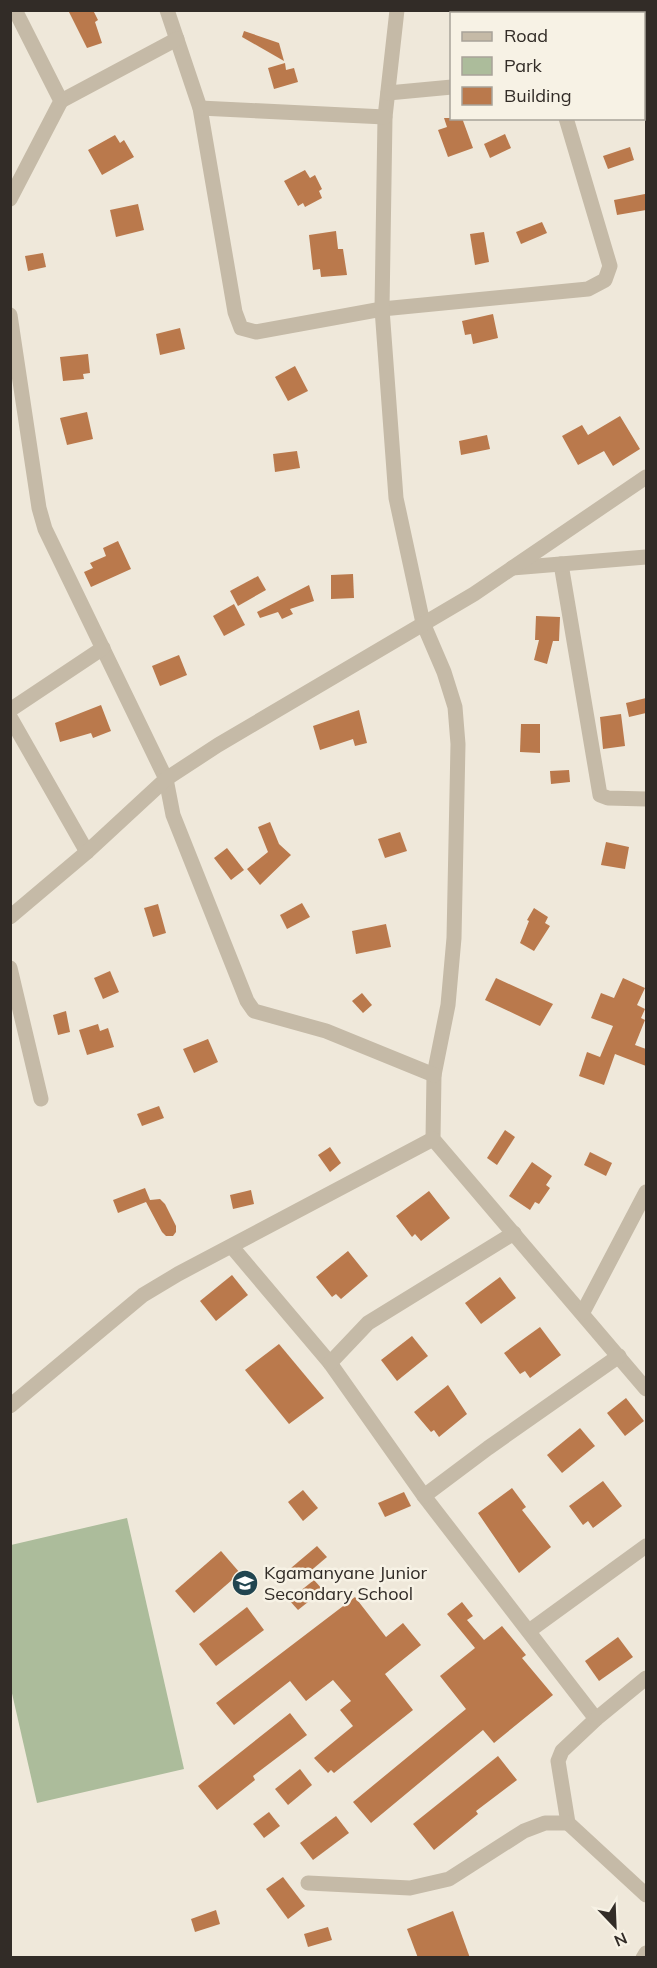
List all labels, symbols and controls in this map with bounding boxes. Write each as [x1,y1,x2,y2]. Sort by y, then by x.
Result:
legend [450,12,645,120]
text: Road [504,24,548,47]
text: Park [504,54,543,77]
text: Building [504,84,572,107]
place label: Kgamanyane Junior Secondary School [264,1561,428,1605]
school or university icon: Kgamanyane Junior Secondary School [230,1568,260,1598]
north arrow [585,1896,645,1956]
text: N [611,1928,630,1951]

